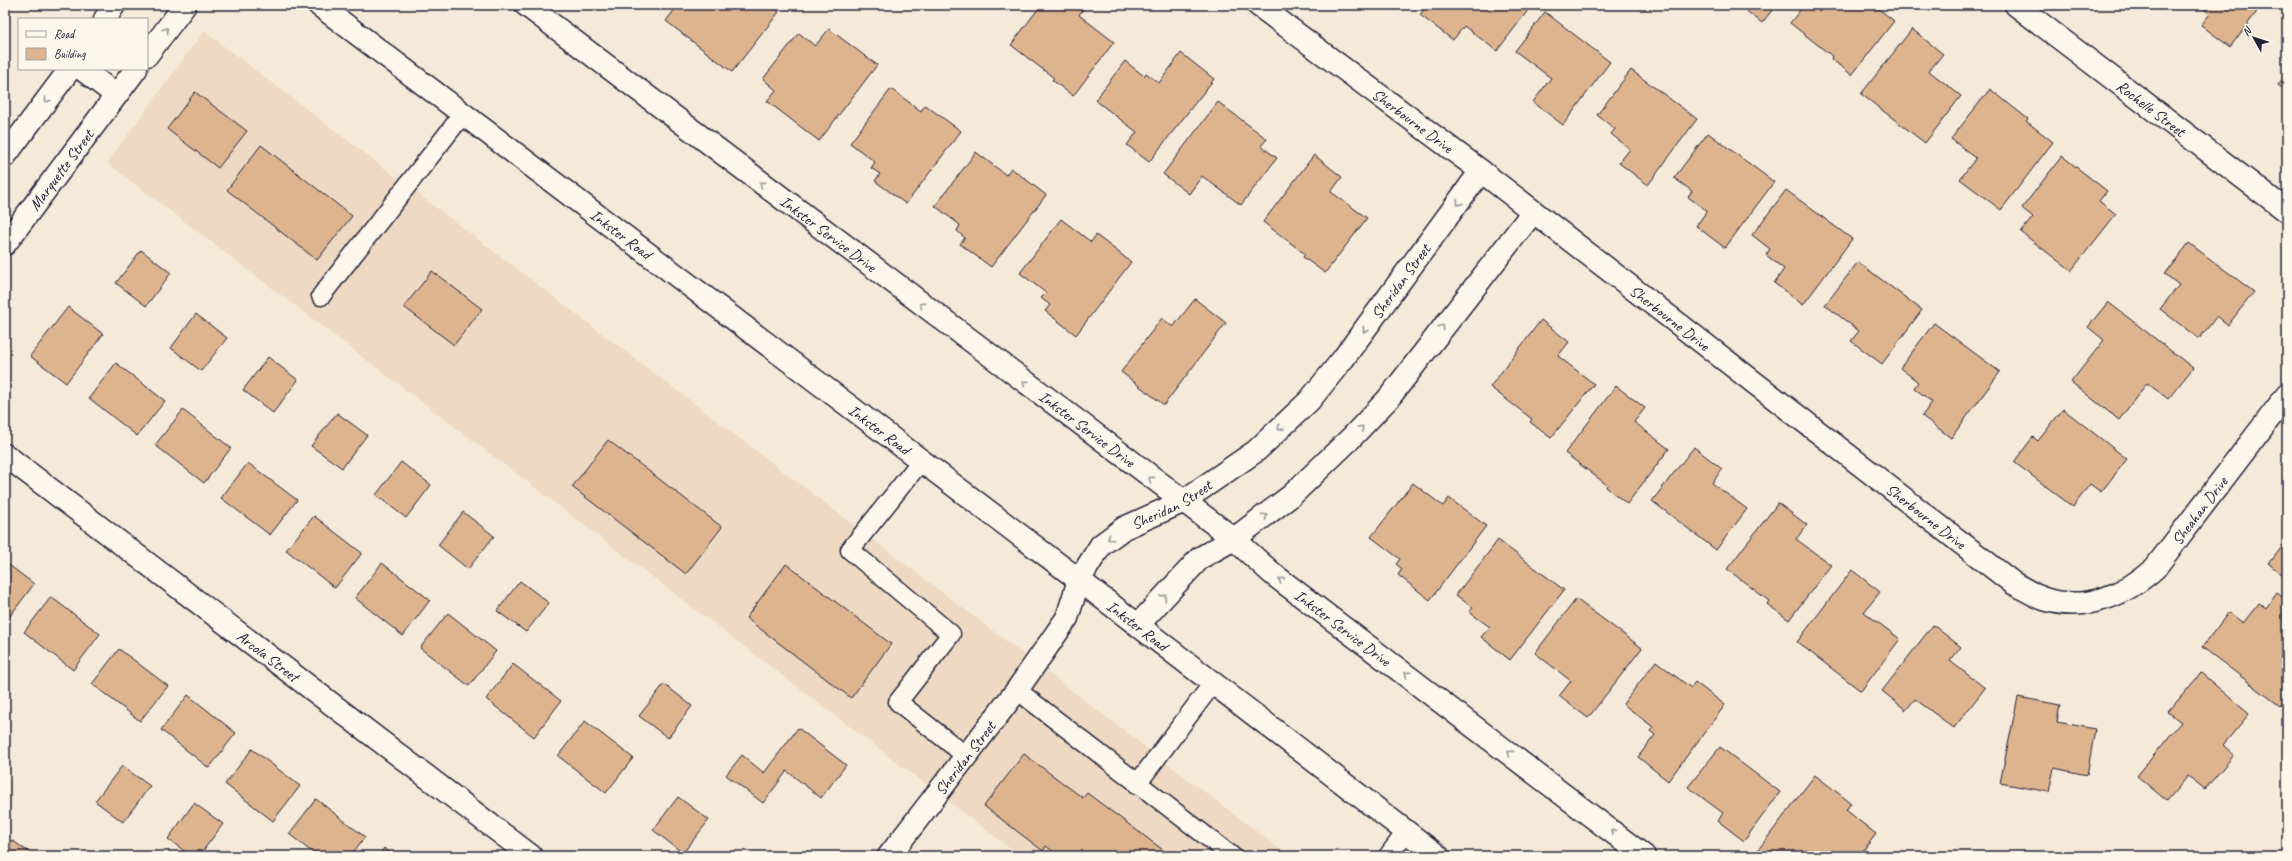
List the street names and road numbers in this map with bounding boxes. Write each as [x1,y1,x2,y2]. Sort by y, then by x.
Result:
street label: Rochelle Street [2112,76,2191,142]
street label: Sherbourne Drive [1368,84,1458,159]
street label: Marquette Street [25,124,99,214]
street label: Inkster Service Drive [776,191,881,278]
street label: Inkster Road [586,205,657,266]
street label: Sheridan Street [1367,239,1436,323]
street label: Sherbourne Drive [1625,281,1715,356]
street label: Inkster Service Drive [1035,386,1140,473]
street label: Inkster Road [844,400,916,461]
street label: Sheahan Drive [2167,471,2233,549]
street label: Sheridan Street [1128,475,1217,534]
street label: Sherbourne Drive [1882,479,1971,555]
street label: Inkster Service Drive [1290,585,1396,672]
street label: Inkster Road [1102,596,1174,657]
street label: Arcola Street [233,626,305,688]
street label: Sheridan Street [931,716,1001,799]

